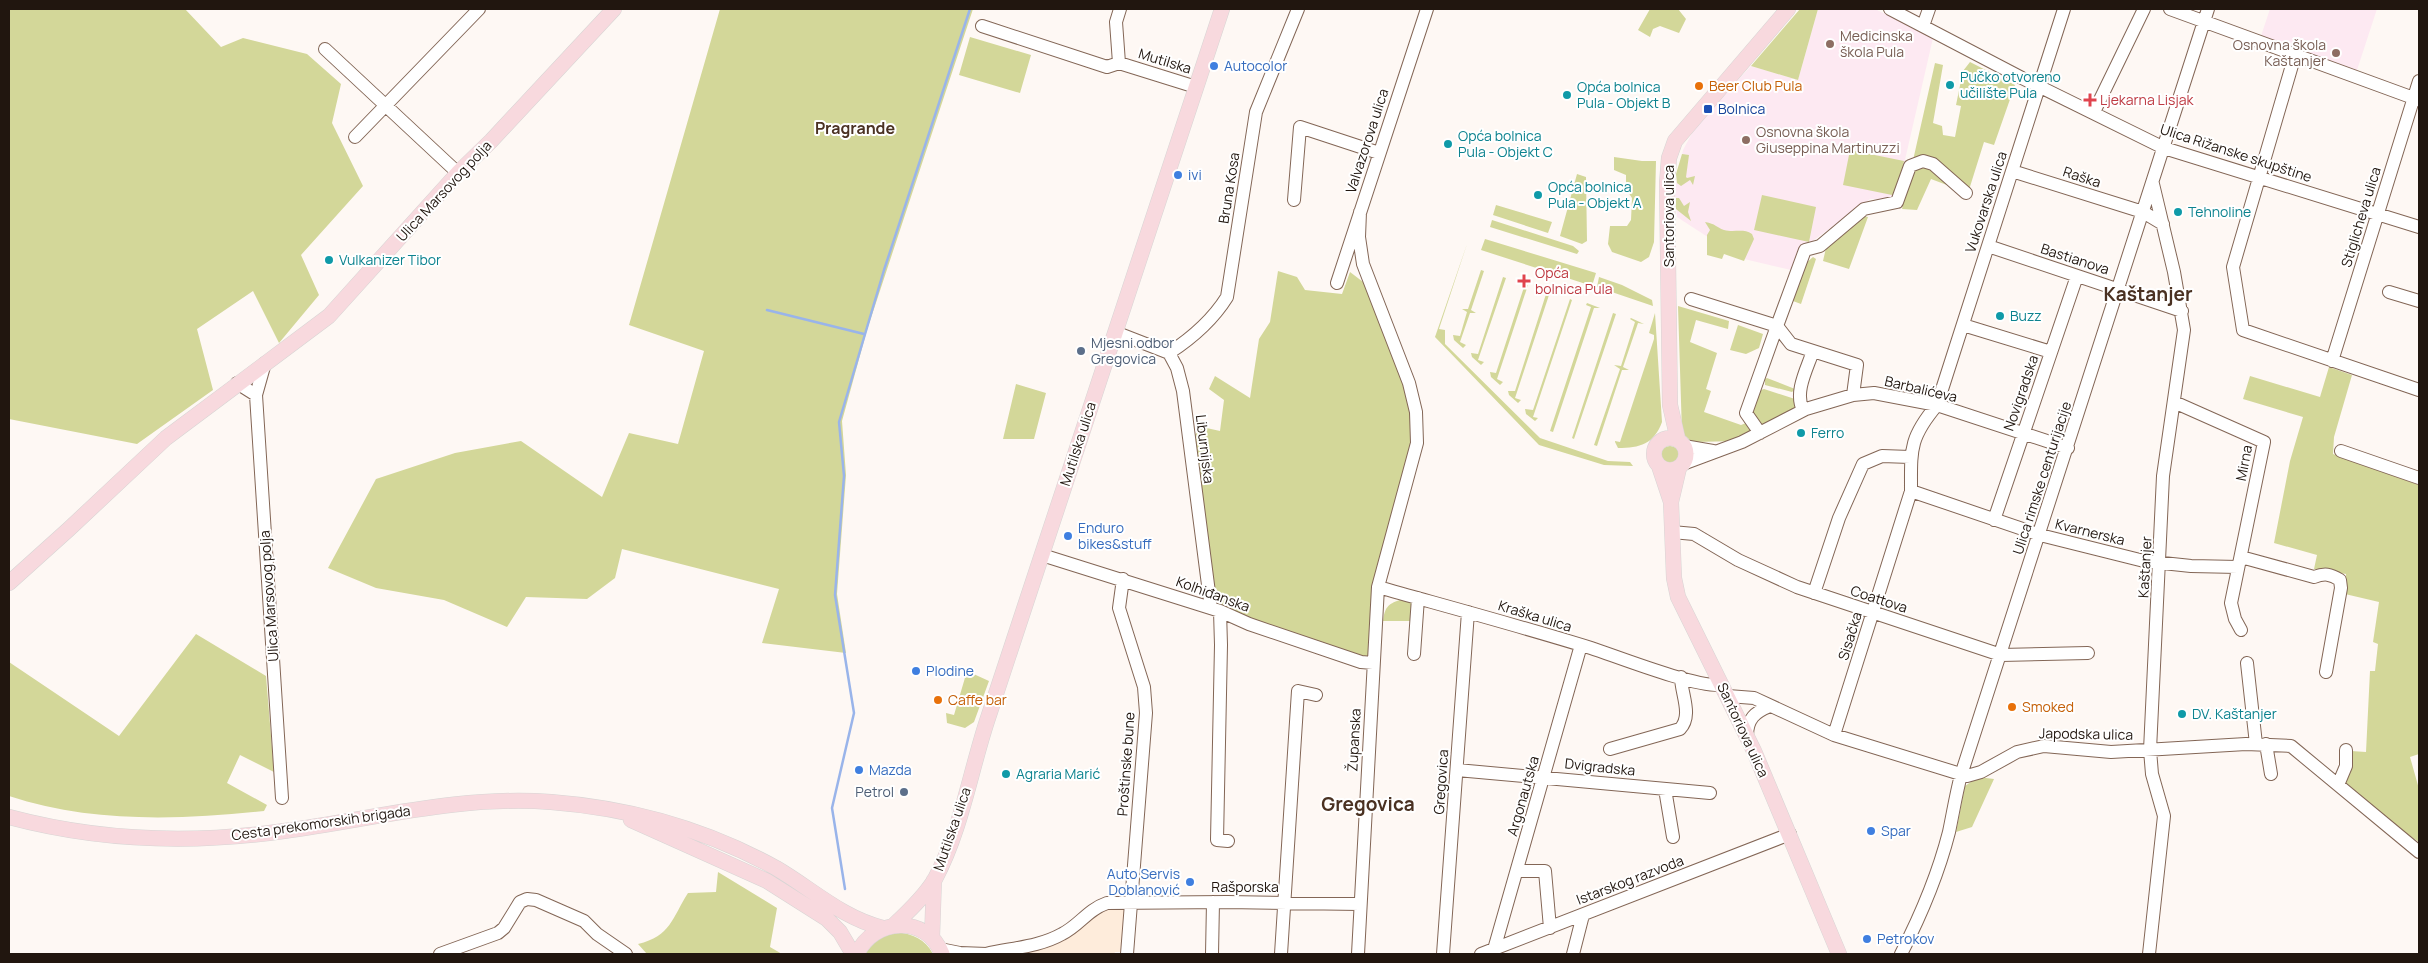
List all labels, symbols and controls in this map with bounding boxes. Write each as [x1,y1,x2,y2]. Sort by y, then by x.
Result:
place label: Medicinska škola Pula [1840,26,1913,61]
place label: Osnovna škola Kaštanjer [2233,35,2326,70]
marker: Medicinska škola Pula [1824,38,1836,50]
street label: Mutilska [1136,43,1194,78]
marker: Osnovna škola Kaštanjer [2330,47,2342,59]
place label: Autocolor [1224,56,1287,75]
marker: Autocolor [1208,60,1220,72]
place label: Pučko otvoreno učilište Pula [1960,67,2061,102]
place label: Beer Club Pula [1709,76,1802,95]
place label: Opća bolnica Pula - Objekt B [1577,77,1671,112]
marker: Pučko otvoreno učilište Pula [1944,79,1956,91]
marker: Beer Club Pula [1693,80,1705,92]
street label: Valvazorova ulica [1341,86,1392,196]
marker: Opća bolnica Pula - Objekt B [1561,89,1573,101]
place label: Ljekarna Lisjak [2100,90,2195,109]
marker: Ljekarna Lisjak [2084,94,2096,106]
place label: Bolnica [1718,99,1765,118]
marker: Bolnica [1702,103,1714,115]
district label: Pragrande [815,117,895,139]
street label: Ulica Rižanske skupštine [2158,119,2314,186]
place label: Osnovna škola Giuseppina Martinuzzi [1756,122,1900,157]
place label: Opća bolnica Pula - Objekt C [1458,126,1553,161]
marker: Osnovna škola Giuseppina Martinuzzi [1740,134,1752,146]
street label: Ulica Marsovog polja [392,136,495,245]
marker: Opća bolnica Pula - Objekt C [1442,138,1454,150]
street label: Vukovarska ulica [1960,149,2011,255]
street label: Bruna Kosa [1213,151,1244,225]
street label: Raška [2061,162,2103,192]
street label: Stiglicheva ulica [2336,164,2385,269]
place label: ivi [1188,165,1202,184]
street label: Santoriova ulica [1659,165,1678,267]
marker: ivi [1172,169,1184,181]
place label: Opća bolnica Pula - Objekt A [1548,177,1642,212]
marker: Opća bolnica Pula - Objekt A [1532,189,1544,201]
place label: Tehnoline [2188,202,2251,221]
marker: Tehnoline [2172,206,2184,218]
street label: Bastianova [2038,239,2112,279]
place label: Vulkanizer Tibor [339,250,441,269]
marker: Vulkanizer Tibor [323,254,335,266]
place label: Opća bolnica Pula [1535,263,1613,298]
marker: Opća bolnica Pula [1517,274,1531,288]
district label: Kaštanjer [2103,281,2193,307]
place label: Buzz [2010,306,2042,325]
marker: Buzz [1994,310,2006,322]
place label: Mjesni odbor Gregovica [1091,333,1174,368]
marker: Mjesni odbor Gregovica [1075,345,1087,357]
street label: Novigradska [1999,352,2042,433]
street label: Barbalićeva [1883,371,1959,406]
street label: Mutilska ulica [1055,399,1100,488]
street label: Ulica rimske centurijacije [2008,399,2075,557]
street label: Liburnijska [1192,413,1219,484]
place label: Ferro [1811,423,1844,442]
marker: Ferro [1795,427,1807,439]
street label: Mirna [2231,443,2256,482]
street label: Kvarnerska [2053,514,2127,549]
place label: Enduro bikes&stuff [1078,518,1152,553]
street label: Ulica Marsovog polja [254,530,283,662]
marker: Enduro bikes&stuff [1062,530,1074,542]
street label: Kaštanjer [2133,536,2156,598]
street label: Kolhiđanska [1174,571,1253,616]
street label: Coattova [1848,580,1910,617]
street label: Kraška ulica [1496,595,1574,636]
street label: Sisačka [1833,609,1866,662]
place label: Plodine [926,661,974,680]
marker: Plodine [910,665,922,677]
street label: Santoriova ulica [1713,679,1774,780]
place label: Caffe bar [948,690,1007,709]
marker: Caffe bar [932,694,944,706]
place label: Smoked [2022,697,2074,716]
marker: Smoked [2006,701,2018,713]
place label: DV. Kaštanjer [2192,704,2277,723]
street label: Županska [1342,708,1365,772]
marker: DV. Kaštanjer [2176,708,2188,720]
street label: Proštinske bune [1112,711,1139,817]
street label: Japodska ulica [2039,723,2133,744]
street label: Gregovica [1429,749,1452,815]
street label: Dvigradska [1564,753,1636,780]
street label: Argonautska [1502,754,1543,838]
place label: Mazda [869,760,911,779]
marker: Mazda [853,764,865,776]
place label: Agraria Marić [1016,764,1100,783]
marker: Agraria Marić [1000,768,1012,780]
place label: Petrol [855,782,894,801]
street label: Mutilska ulica [928,784,975,873]
marker: Petrol [898,786,910,798]
district label: Gregovica [1321,791,1415,817]
street label: Cesta prekomorskih brigada [230,801,412,844]
place label: Spar [1881,821,1911,840]
marker: Spar [1865,825,1877,837]
street label: Istarskog razvoda [1573,850,1686,909]
place label: Auto Servis Doblanović [1107,864,1180,899]
marker: Auto Servis Doblanović [1184,876,1196,888]
street label: Rašporska [1211,877,1279,896]
place label: Petrokov [1877,929,1934,948]
marker: Petrokov [1861,933,1873,945]

